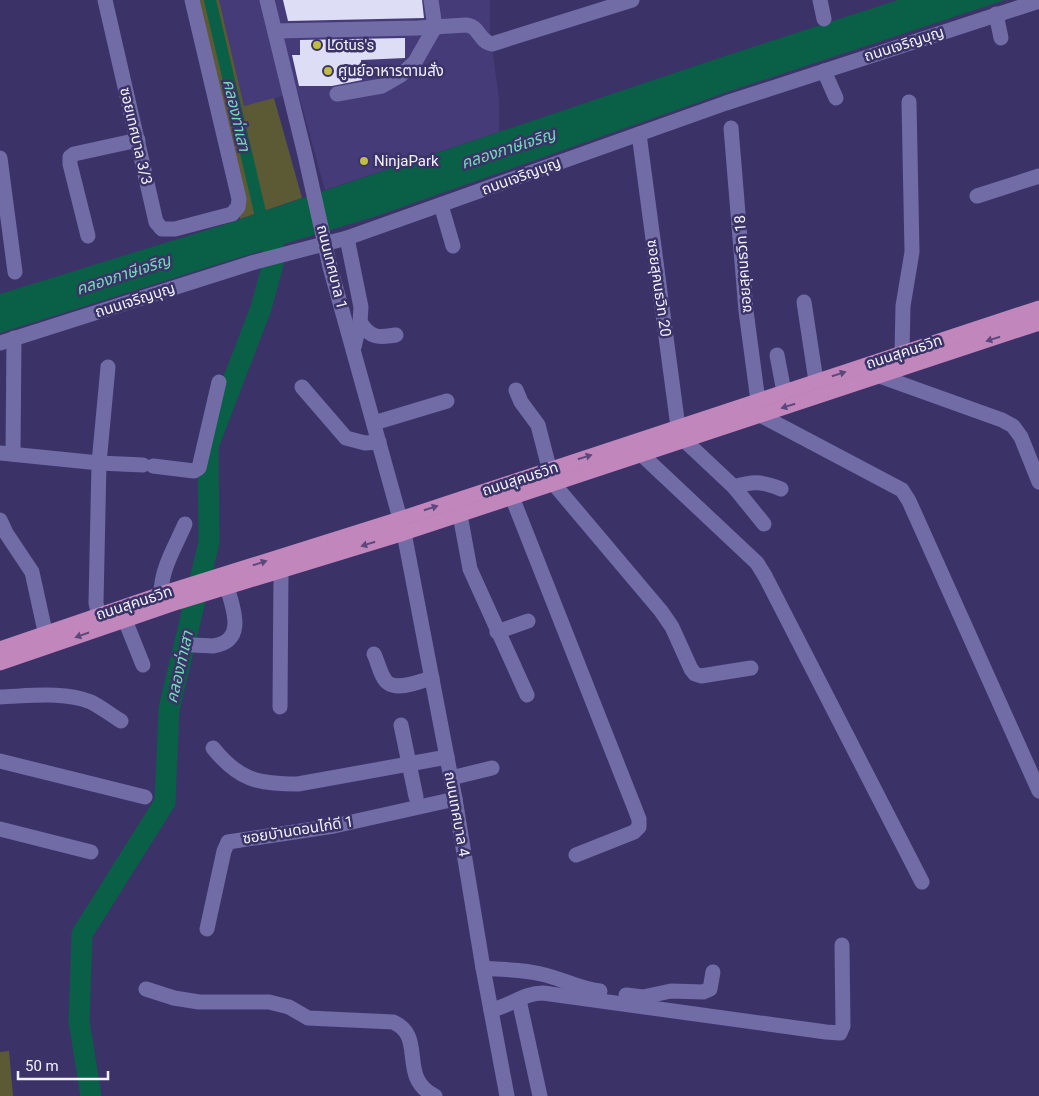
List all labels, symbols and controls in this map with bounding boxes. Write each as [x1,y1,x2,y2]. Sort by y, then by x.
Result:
street label: ถนนเจริญบุญ [862,23,946,65]
place label: Lotus's [327,36,374,54]
marker: Lotus's [311,39,323,51]
place label: ศูนย์อาหารตามสั่ง [338,61,444,80]
marker: ศูนย์อาหารตามสั่ง [322,65,334,77]
water label: คลองท่าเสา [219,77,254,154]
street label: ซอยเทศบาล 3/3 [116,86,156,186]
water label: คลองภาษีเจริญ [458,124,559,173]
place label: NinjaPark [374,152,439,170]
street label: ถนนเจริญบุญ [479,153,563,199]
marker: NinjaPark [358,155,370,167]
street label: ซอยสุคนธวิท 18 [731,214,755,314]
street label: ถนนเทศบาล 1 [313,223,351,311]
street label: ซอยสุคนธวิท 20 [643,238,675,338]
water label: คลองภาษีเจริญ [73,250,174,299]
street label: ถนนเจริญบุญ [93,279,177,321]
street label: ถนนสุคนธวิท [864,331,944,373]
one-way arrow [985,335,1000,343]
one-way arrow [832,369,847,377]
one-way arrow [781,402,796,410]
one-way arrow [578,453,593,460]
street label: ถนนสุคนธวิท [480,458,560,500]
one-way arrow [424,504,439,512]
one-way arrow [360,540,375,548]
one-way arrow [252,559,267,566]
street label: ถนนสุคนธวิท [94,582,174,624]
water label: คลองท่าเสา [162,628,197,705]
one-way arrow [74,631,89,639]
street label: ถนนเทศบาล 4 [441,770,473,859]
street label: ซอยบัานดอนไก่ดี 1 [241,812,355,848]
scale bar [18,1048,108,1080]
text: 50 m [25,1057,59,1075]

